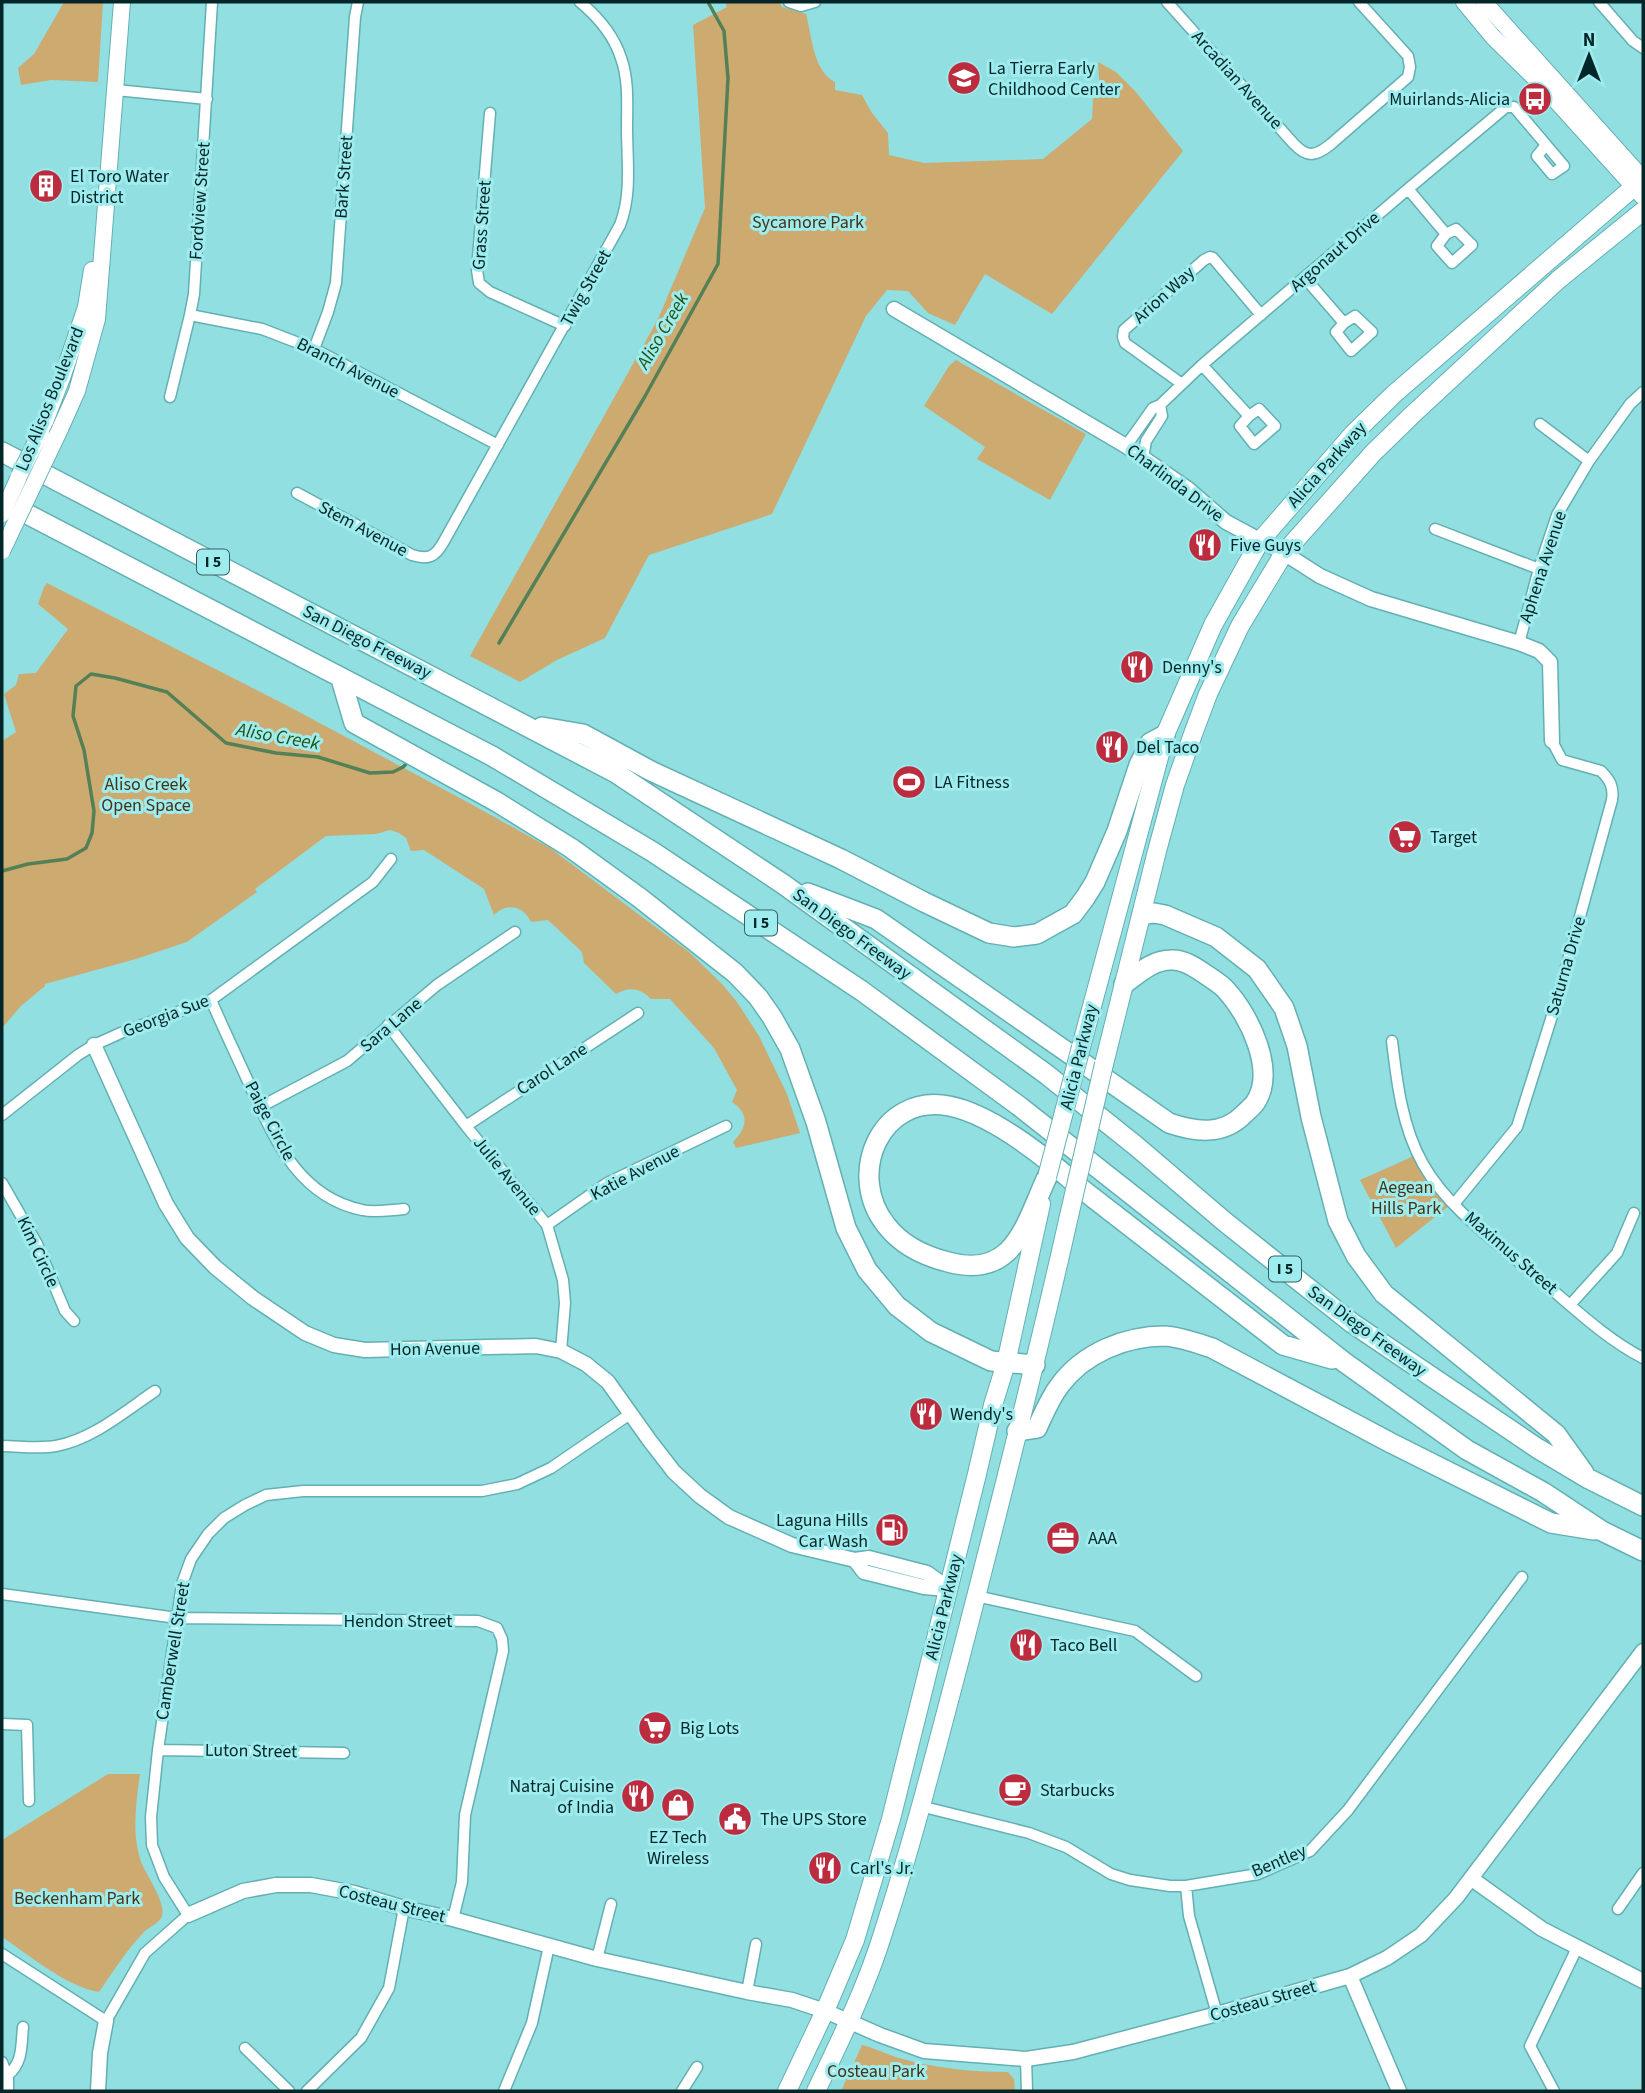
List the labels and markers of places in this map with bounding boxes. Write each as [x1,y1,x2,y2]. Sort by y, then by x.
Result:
place label: La Tierra Early Childhood Center [988,56,1121,102]
school or university icon: La Tierra Early Childhood Center [945,59,983,97]
bus stop icon: Muirlands-Alicia [1516,80,1554,118]
place label: Muirlands-Alicia [1389,87,1510,112]
place label: El Toro Water District [70,164,170,210]
building icon: El Toro Water District [27,167,65,205]
restaurant icon: Five Guys [1186,526,1224,564]
place label: Five Guys [1230,533,1301,558]
restaurant icon: Denny's [1118,648,1156,686]
place label: Denny's [1162,655,1222,680]
restaurant icon: Del Taco [1093,728,1131,766]
place label: Del Taco [1136,735,1199,760]
sports icon: LA Fitness [890,763,928,801]
place label: LA Fitness [934,770,1009,795]
supermarket icon: Target [1386,818,1424,856]
place label: Target [1430,825,1477,850]
restaurant icon: Wendy's [907,1395,945,1433]
place label: Wendy's [950,1402,1013,1427]
place label: Laguna Hills Car Wash [776,1508,868,1554]
fuel station icon: Laguna Hills Car Wash [873,1511,911,1549]
office icon: AAA [1044,1519,1082,1557]
place label: AAA [1088,1526,1117,1551]
restaurant icon: Taco Bell [1007,1626,1045,1664]
place label: Taco Bell [1050,1633,1117,1658]
supermarket icon: Big Lots [636,1709,674,1747]
place label: Big Lots [680,1716,739,1741]
cafe icon: Starbucks [996,1771,1034,1809]
place label: Natraj Cuisine of India [509,1774,614,1820]
restaurant icon: Natraj Cuisine of India [619,1777,657,1815]
place label: Starbucks [1040,1778,1115,1803]
shop icon: EZ Tech Wireless [659,1786,697,1824]
public building icon: The UPS Store [716,1800,754,1838]
place label: The UPS Store [760,1807,867,1832]
place label: EZ Tech Wireless [647,1825,709,1871]
restaurant icon: Carl's Jr. [806,1849,844,1887]
place label: Carl's Jr. [850,1856,914,1881]

